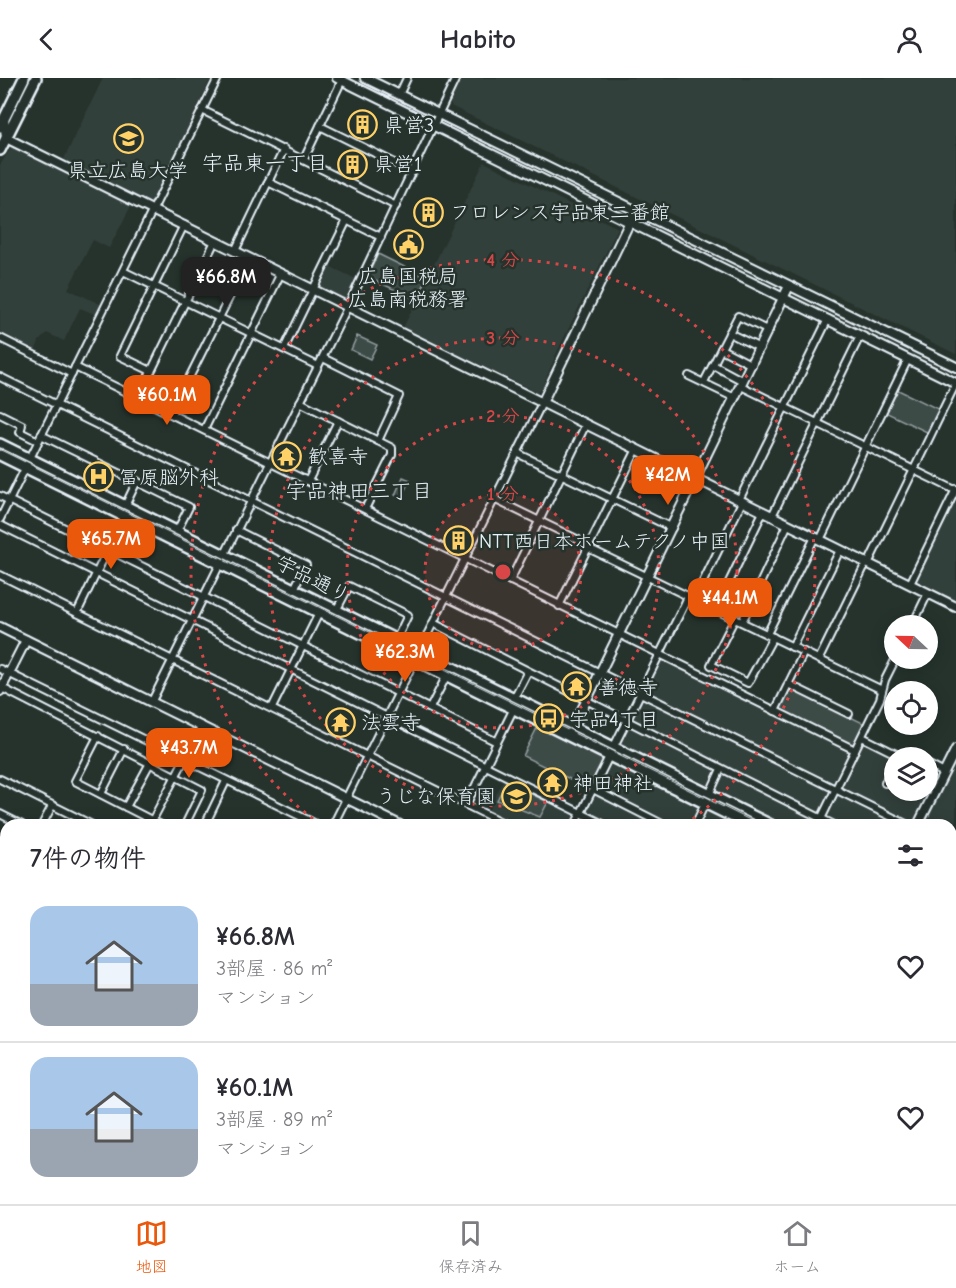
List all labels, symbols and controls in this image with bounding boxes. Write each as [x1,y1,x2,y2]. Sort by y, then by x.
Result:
icon: back [30,23,63,56]
icon: person [893,23,926,56]
text: Habito [440,24,516,55]
building icon: 県営3 [347,109,379,141]
place label: 県営3 [384,114,434,137]
school or university icon: 県立広島大学 [112,123,144,155]
building icon: 県営1 [337,148,369,180]
district label: 宇品東一丁目 [202,151,328,175]
place label: 県営1 [374,153,422,176]
place label: 県立広島大学 [68,159,188,182]
building icon: フロレンス宇品東二番館 [413,196,445,228]
place label: フロレンス宇品東二番館 [450,201,670,224]
public building icon: 広島国税局 広島南税務署 [392,229,424,261]
text: 4 分 [487,250,519,271]
pin: ¥66.8M [177,257,275,308]
text: ¥66.8M [196,265,256,288]
place label: 広島国税局 広島南税務署 [348,265,468,311]
text: 3 分 [486,328,520,349]
pin: ¥60.1M [118,375,216,426]
text: ¥60.1M [137,383,197,406]
text: 2 分 [486,406,520,427]
temple icon: 歓喜寺 [271,440,303,472]
place label: 歓喜寺 [308,445,368,468]
pin: ¥42M [632,455,704,506]
hospital icon: 冨原脳外科 [82,461,114,493]
text: ¥42M [645,463,691,486]
place label: 冨原脳外科 [119,466,219,489]
district label: 宇品神田三丁目 [286,479,433,503]
text: 1 分 [487,484,519,505]
pin: ¥65.7M [62,519,160,570]
building icon: NTT西日本ホームテクノ中国 [442,525,474,557]
text: ¥65.7M [81,527,141,550]
place label: NTT西日本ホームテクノ中国 [479,530,730,553]
street label: 宇品通り [272,551,354,607]
centre of rings [493,562,513,582]
pin: ¥44.1M [681,578,779,629]
text: ¥44.1M [702,586,758,609]
north arrow [884,615,938,669]
map controls [884,615,938,801]
pin: ¥62.3M [356,632,454,683]
text: ¥62.3M [375,640,435,663]
temple icon: 善徳寺 [561,671,593,703]
place label: 善徳寺 [598,676,658,699]
button: locate [884,681,938,735]
bus stop icon: 宇品4丁目 [532,703,564,735]
temple icon: 法雲寺 [324,706,356,738]
place label: 宇品4丁目 [569,708,659,731]
place label: 法雲寺 [361,711,421,734]
pin: ¥43.7M [140,728,238,779]
text: ¥43.7M [160,736,218,759]
button: layers [884,747,938,801]
temple icon: 神田神社 [536,767,568,799]
place label: 神田神社 [573,772,653,795]
school or university icon: うじな保育園 [501,780,533,812]
place label: うじな保育園 [376,785,496,808]
icon: filters [894,839,927,872]
text: 7件の物件 [30,844,146,874]
text: ¥66.8M [216,922,295,952]
icon: home [78,930,150,1002]
icon: heart [894,950,927,983]
text: 3部屋 · 86 m² [216,957,332,980]
text: マンション [216,986,315,1009]
text: ¥60.1M [216,1073,293,1103]
icon: home [78,1081,150,1153]
icon: heart [894,1101,927,1134]
text: 3部屋 · 89 m² [216,1108,332,1131]
text: マンション [216,1137,315,1160]
tab: 地図 [135,1217,168,1277]
tab: 保存済み [439,1217,503,1277]
tab: ホーム [773,1217,821,1277]

